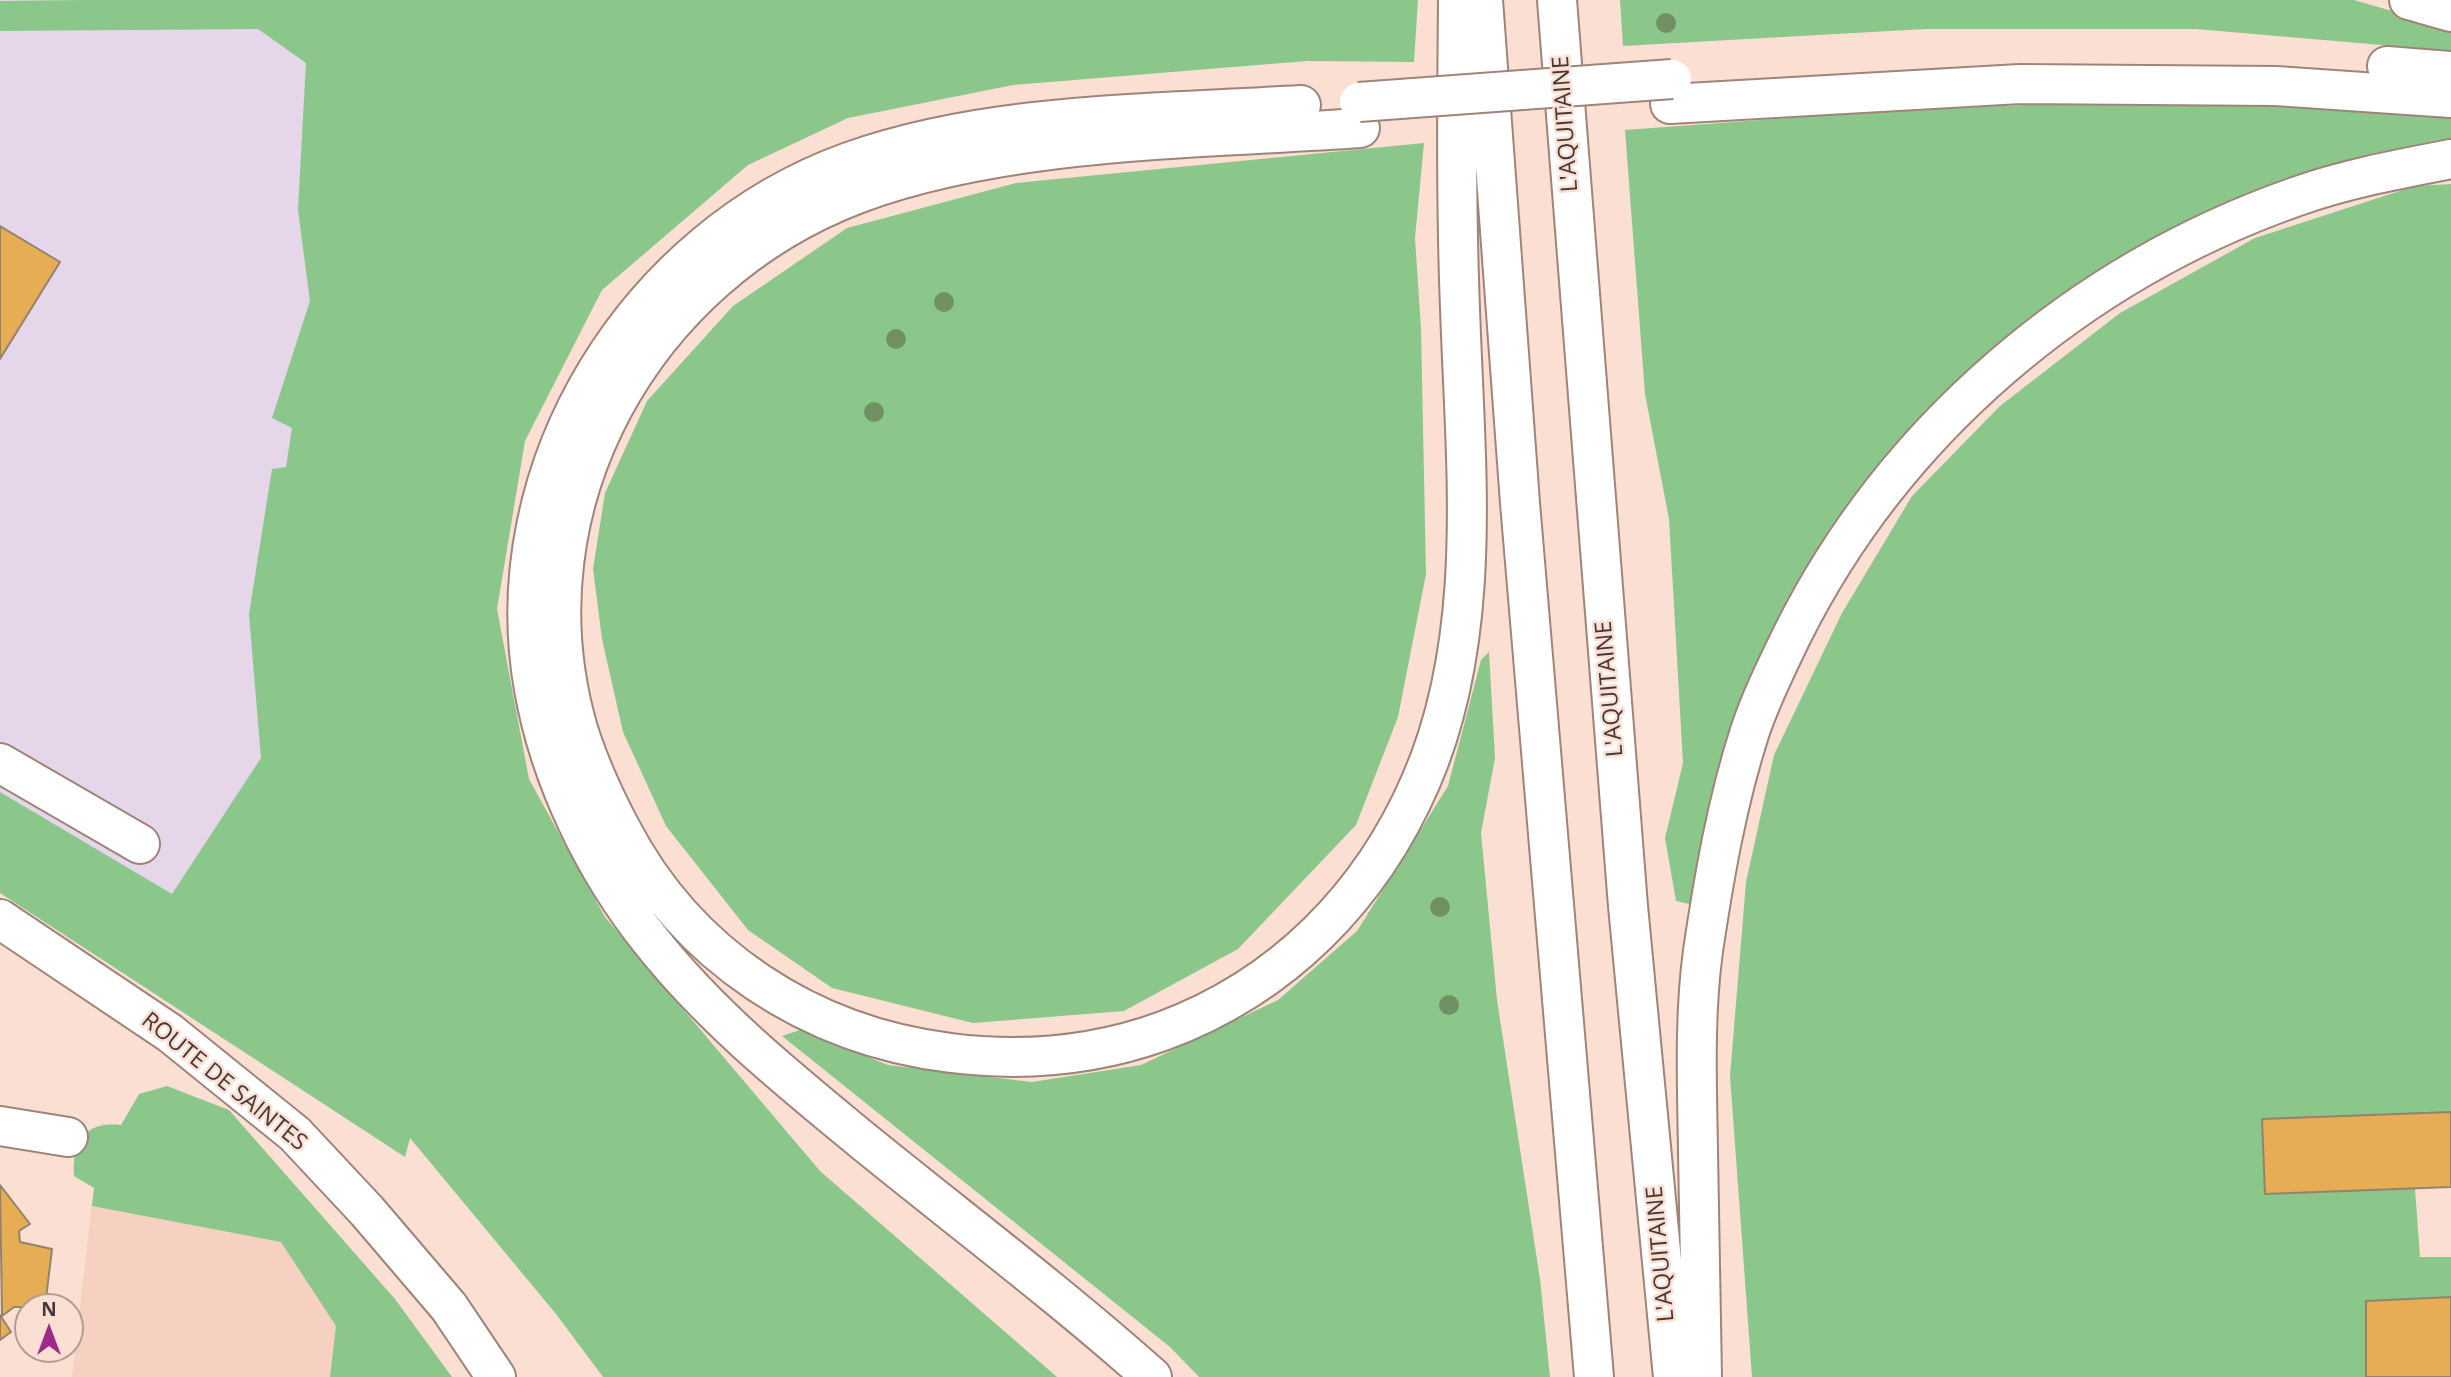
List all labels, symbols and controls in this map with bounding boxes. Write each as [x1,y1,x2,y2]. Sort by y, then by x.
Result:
street label: L'AQUITAINE [1547,55,1585,193]
street label: L'AQUITAINE [1590,620,1630,758]
street label: ROUTE DE SAINTES [136,1007,312,1157]
street label: L'AQUITAINE [1641,1185,1681,1323]
north arrow [14,1293,84,1363]
text: N [41,1296,57,1322]

